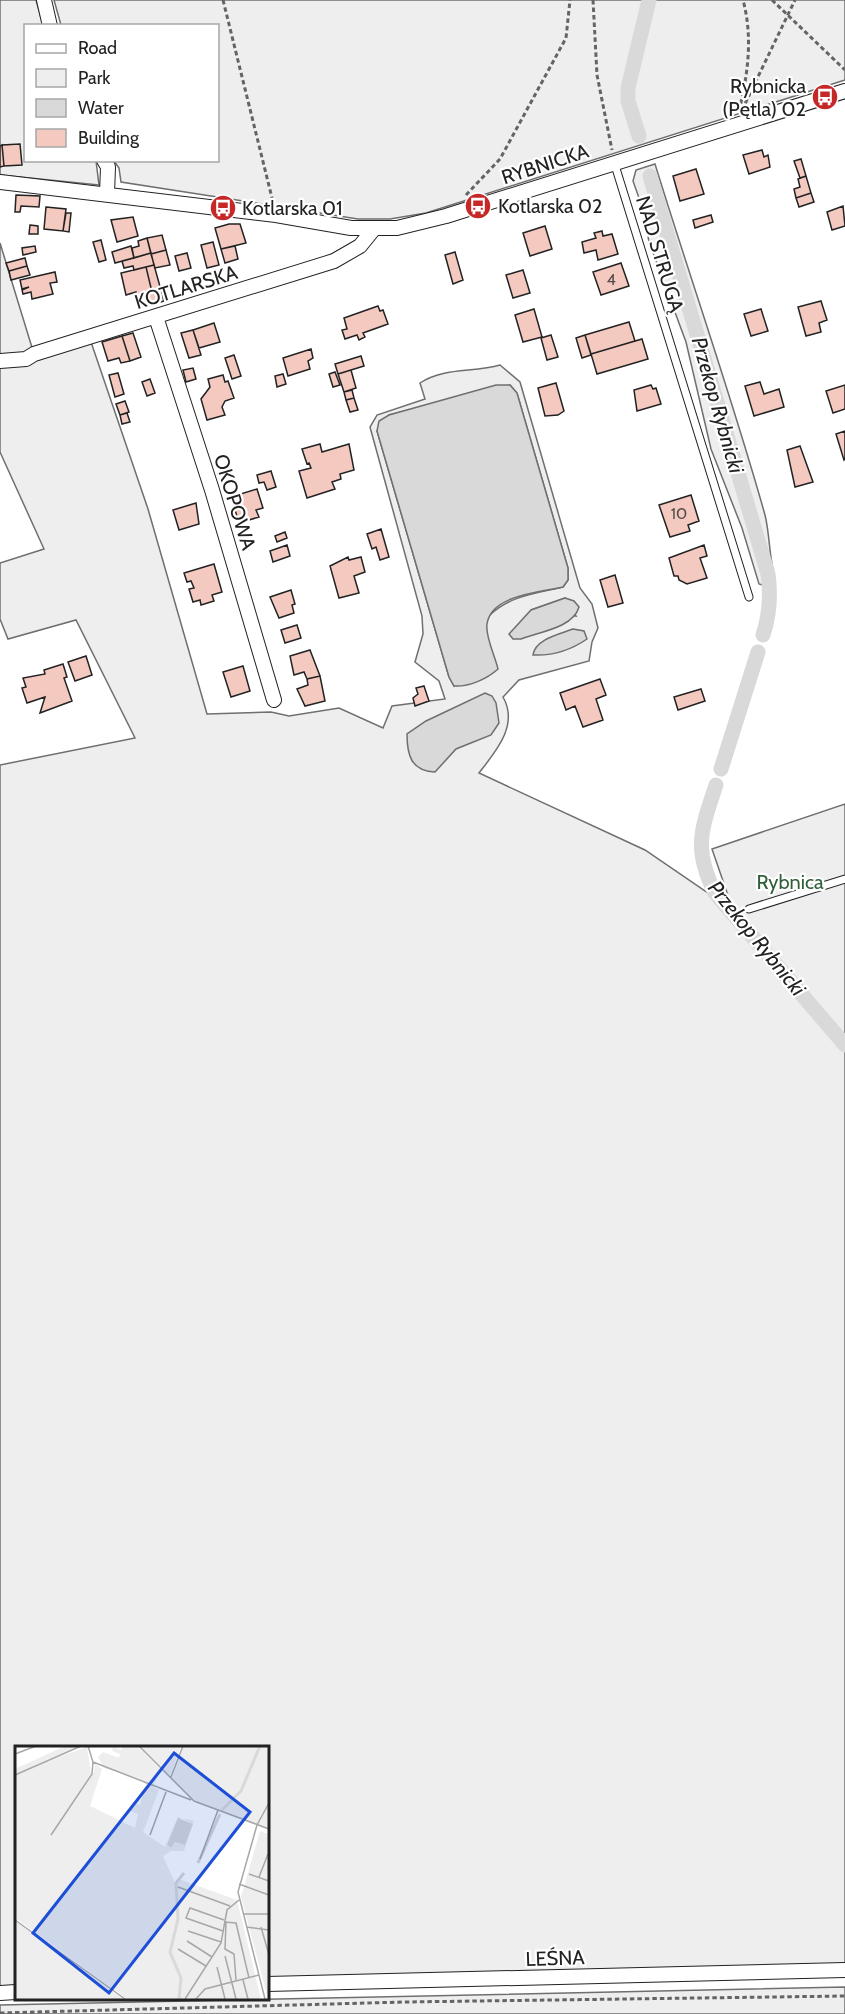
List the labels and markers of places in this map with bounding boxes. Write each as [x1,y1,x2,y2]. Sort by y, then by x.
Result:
place label: Rybnicka (Pętla) 02 [722,74,806,121]
bus stop icon: Rybnicka (Pętla) 02 [810,82,840,112]
bus stop icon: Kotlarska 02 [463,191,493,221]
bus stop icon: Kotlarska 01 [208,193,238,223]
place label: Kotlarska 02 [498,194,603,218]
place label: Kotlarska 01 [242,196,343,220]

